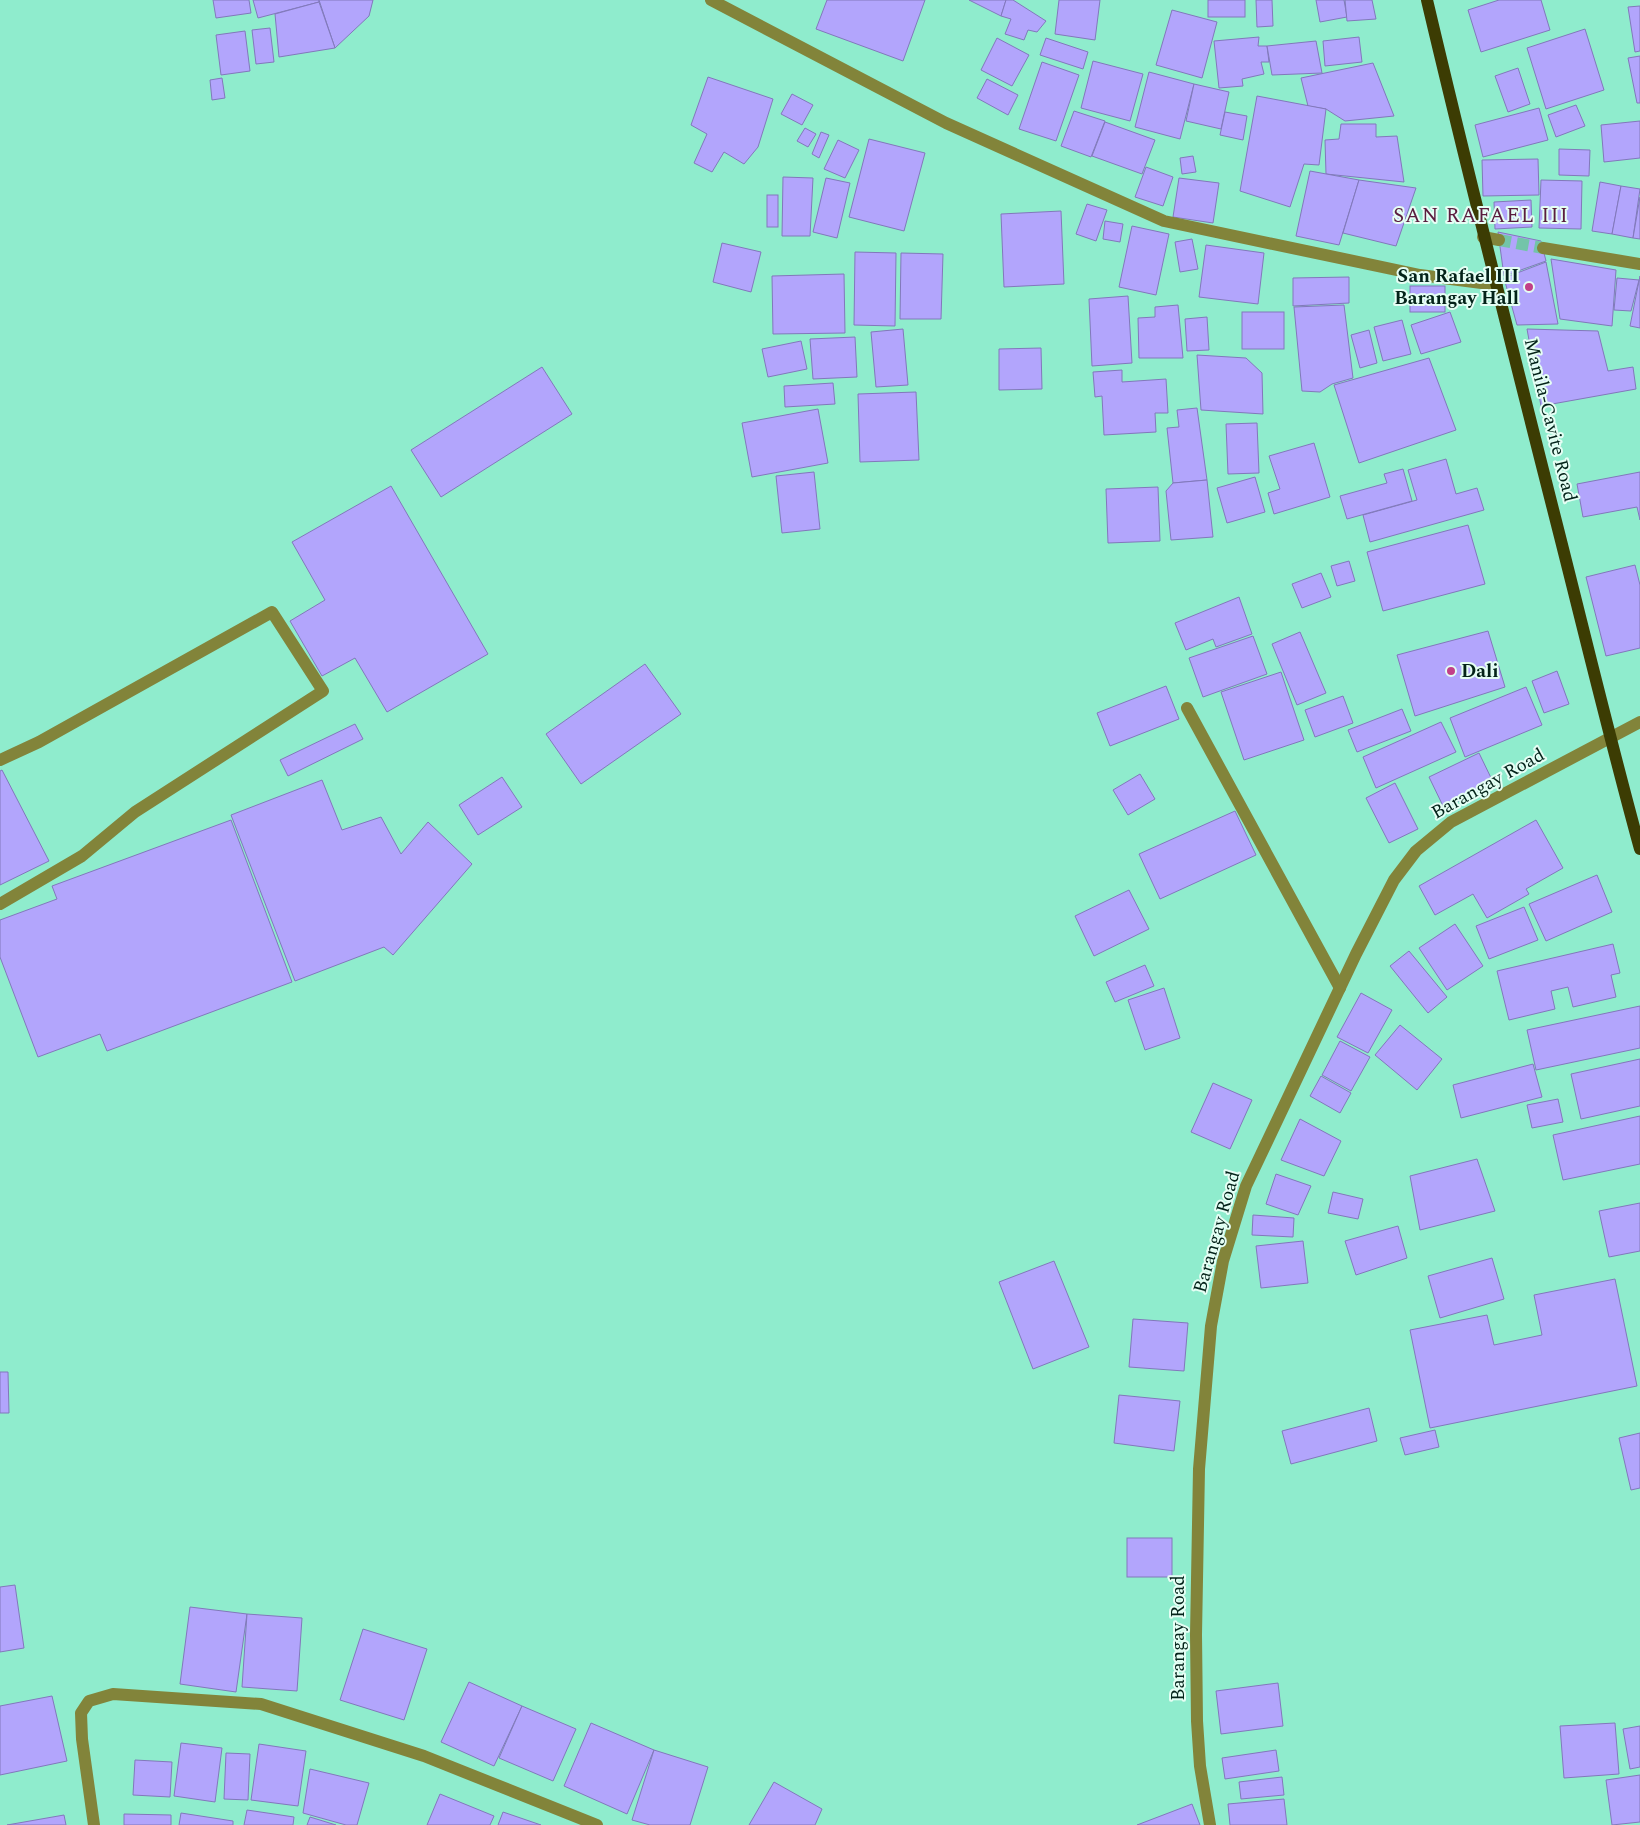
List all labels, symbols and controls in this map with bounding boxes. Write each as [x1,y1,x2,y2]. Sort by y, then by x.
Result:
district label: SAN RAFAEL III [1393,200,1569,232]
place label: San Rafael III Barangay Hall [1394,262,1519,313]
marker: San Rafael III Barangay Hall [1523,281,1535,293]
street label: Manila-Cavite Road [1516,335,1584,505]
place label: Dali [1461,657,1499,686]
marker: Dali [1445,665,1457,677]
street label: Barangay Road [1426,741,1550,827]
street label: Barangay Road [1186,1168,1248,1296]
street label: Barangay Road [1164,1575,1193,1701]

